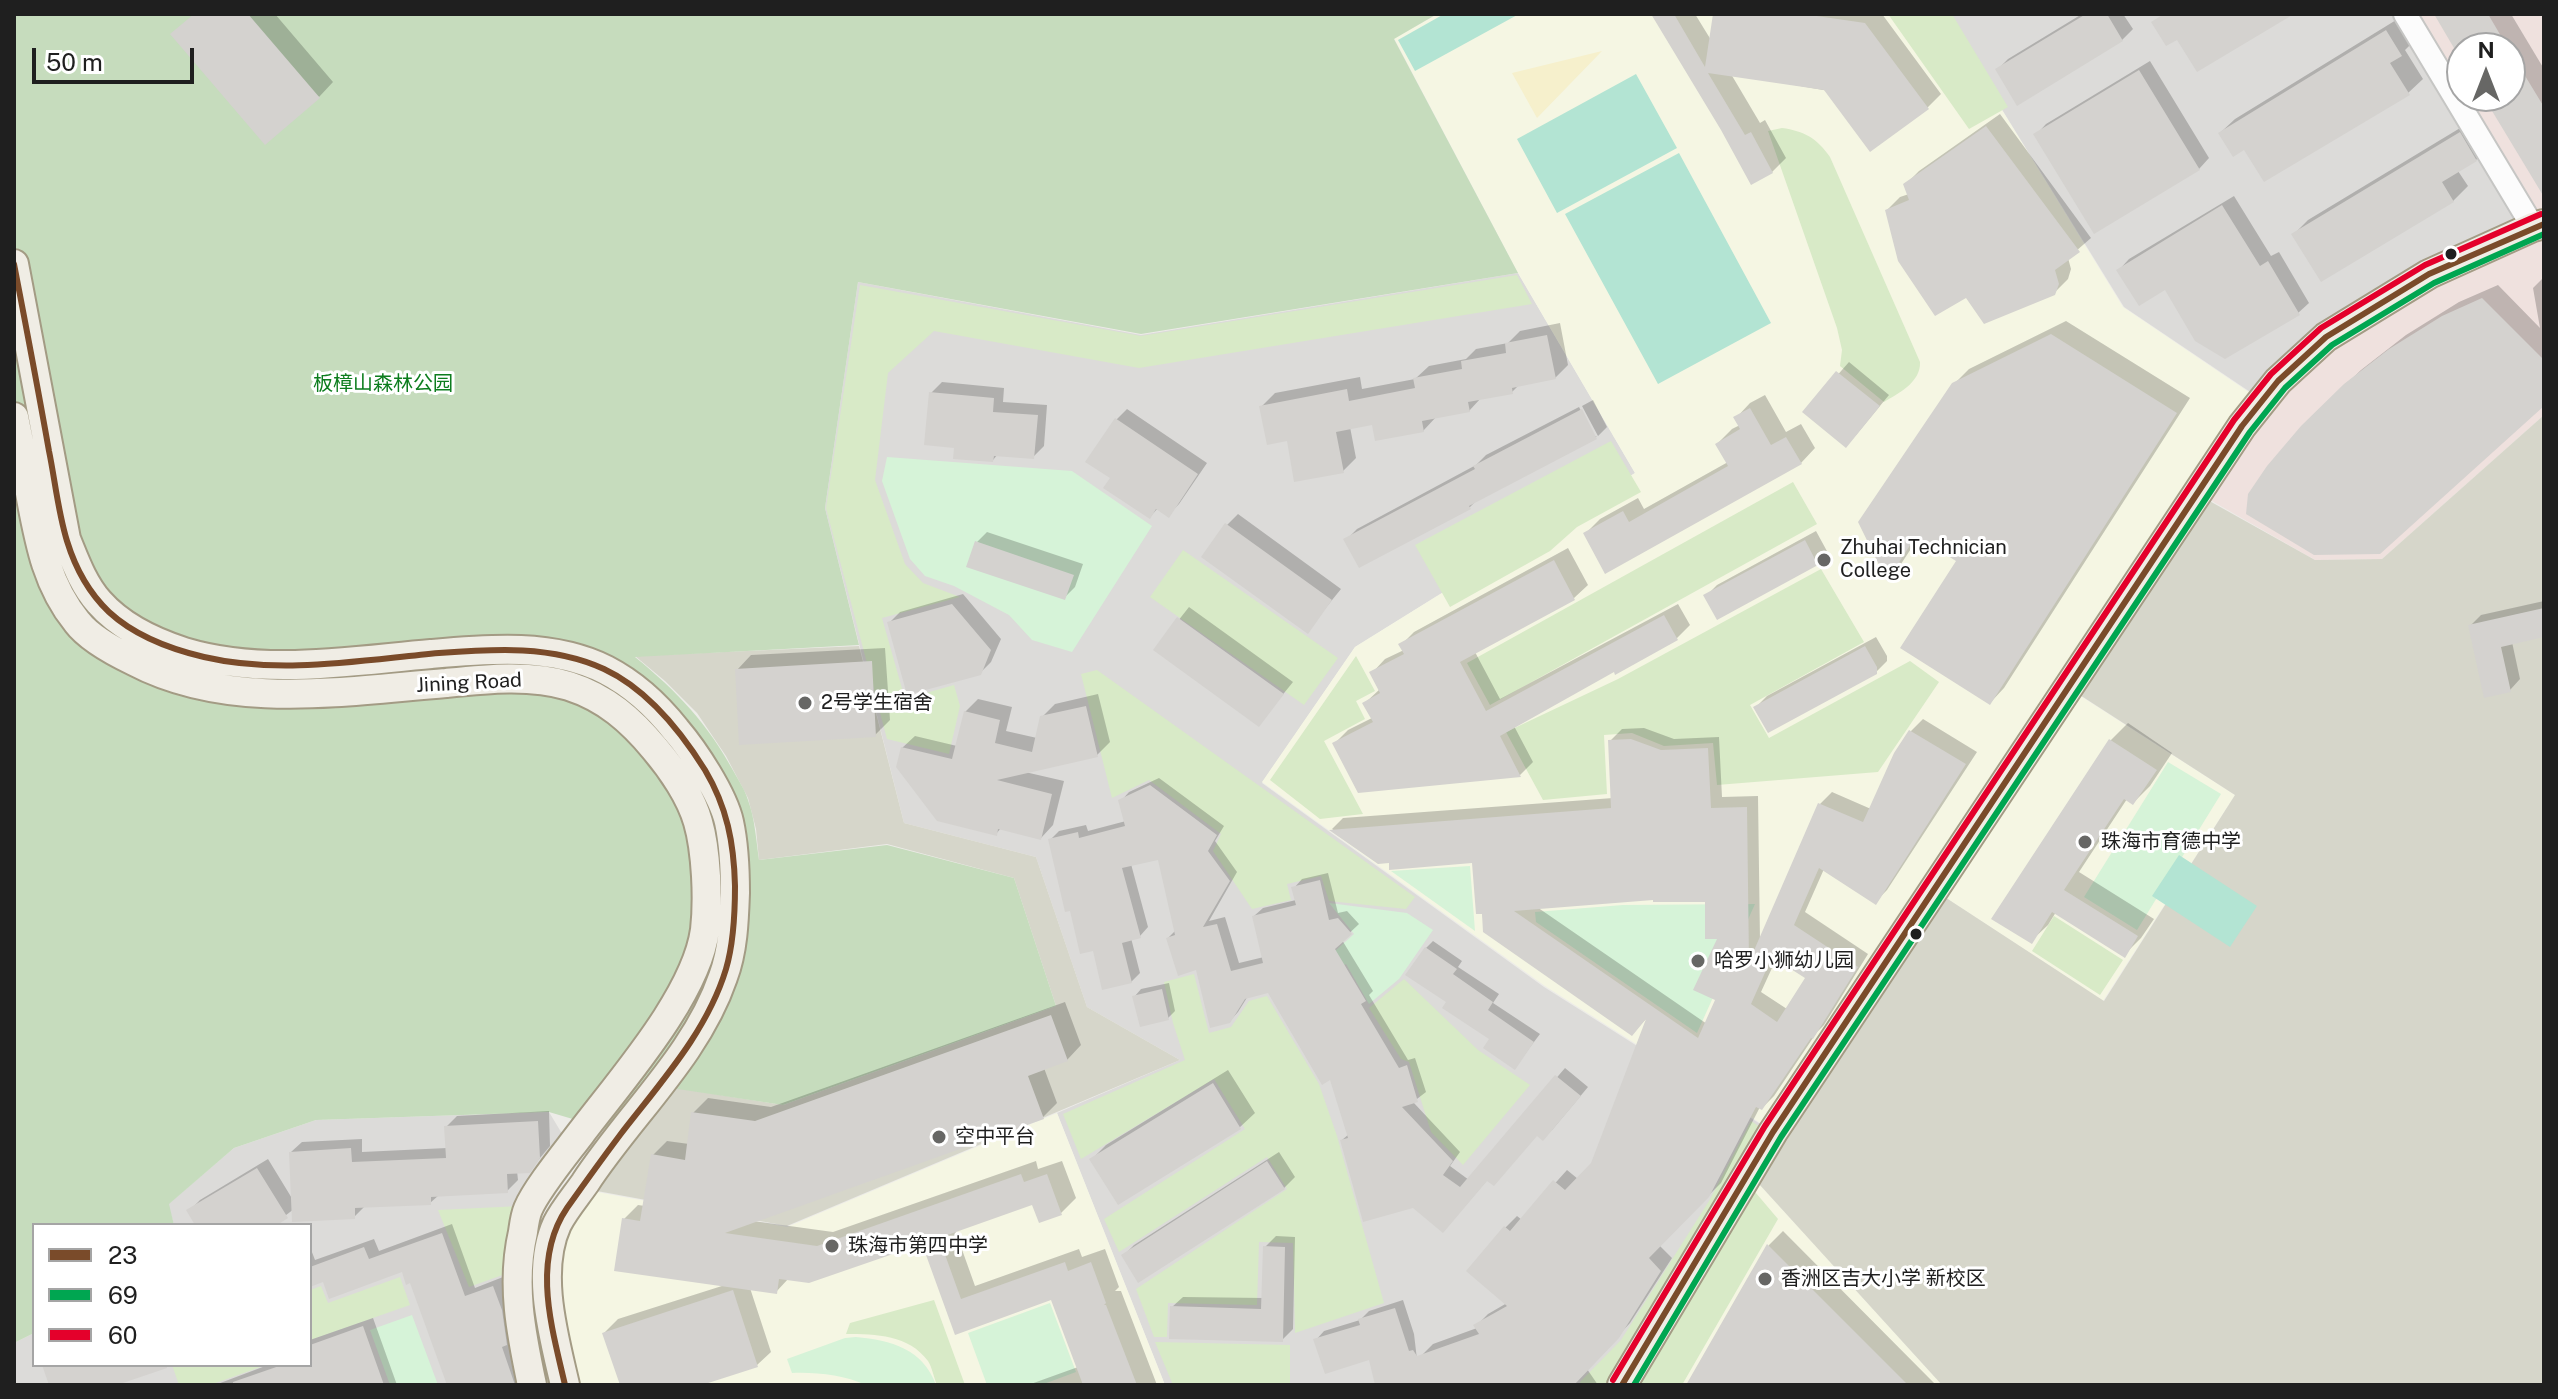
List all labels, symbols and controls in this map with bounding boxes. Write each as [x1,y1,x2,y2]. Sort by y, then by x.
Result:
scale bar [36,32,198,82]
north arrow [2446,32,2526,112]
text: N [2477,37,2495,63]
text: 50 m [46,48,103,76]
unlabelled marker [2443,246,2459,262]
park label: 板樟山森林公园 [313,372,453,396]
place label: Zhuhai Technician College [1840,536,2007,583]
marker: Zhuhai Technician College [1815,551,1833,569]
street label: Jining Road [416,668,522,698]
place label: 2号学生宿舍 [821,691,933,715]
marker: 2号学生宿舍 [796,694,814,712]
place label: 珠海市育德中学 [2101,830,2241,854]
marker: 珠海市育德中学 [2076,833,2094,851]
unlabelled marker [1908,926,1924,942]
place label: 哈罗小狮幼儿园 [1714,949,1854,973]
marker: 哈罗小狮幼儿园 [1689,952,1707,970]
place label: 空中平台 [955,1125,1035,1149]
marker: 空中平台 [930,1128,948,1146]
legend [32,1223,312,1367]
place label: 珠海市第四中学 [848,1234,988,1258]
marker: 珠海市第四中学 [823,1237,841,1255]
text: 23 [108,1241,137,1269]
place label: 香洲区吉大小学 新校区 [1781,1267,1986,1291]
marker: 香洲区吉大小学 新校区 [1756,1270,1774,1288]
text: 69 [108,1281,138,1309]
text: 60 [108,1321,137,1349]

